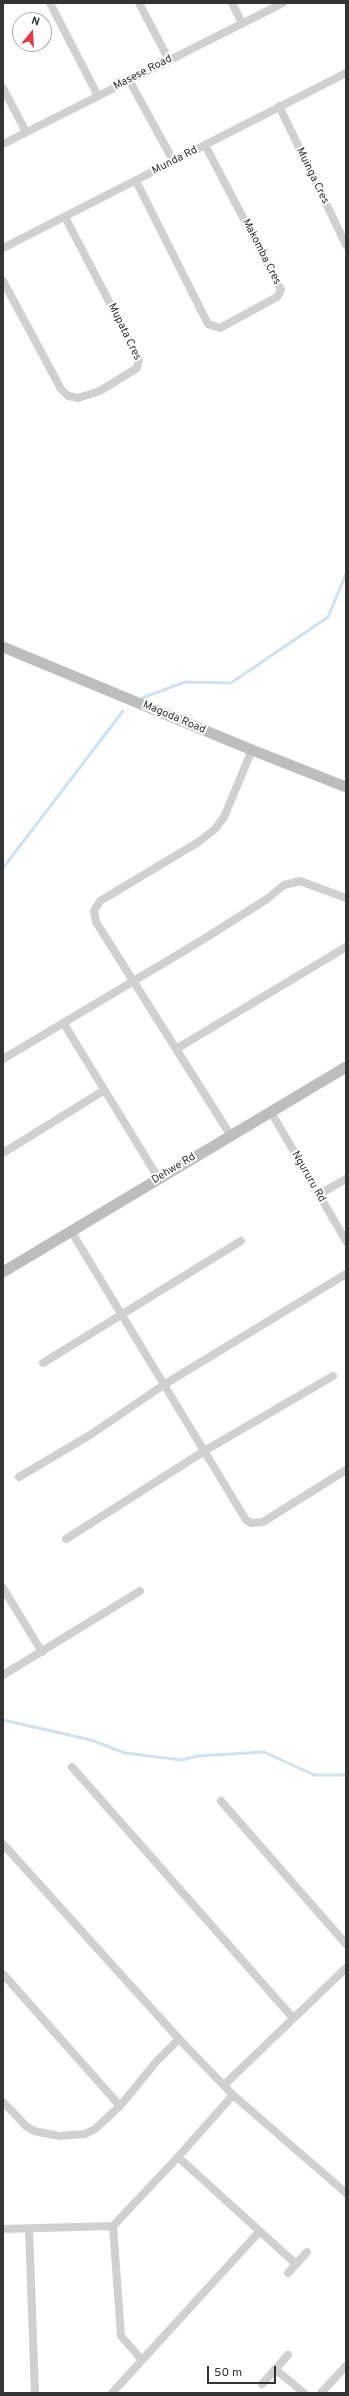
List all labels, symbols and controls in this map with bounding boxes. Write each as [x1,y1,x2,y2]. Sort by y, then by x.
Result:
north arrow [12,12,52,52]
text: N [29,14,41,29]
street label: Masese Road [111,53,175,93]
street label: Munda Rd [150,144,200,178]
street label: Muinga Cres [293,146,331,206]
street label: Makomba Cres [239,217,283,287]
street label: Mupata Cres [105,301,143,363]
street label: Magoda Road [141,699,207,737]
street label: Ngururu Rd [288,1149,328,1205]
street label: Dehwe Rd [150,1151,198,1187]
scale bar [209,2358,278,2384]
text: 50 m [214,2365,242,2381]

